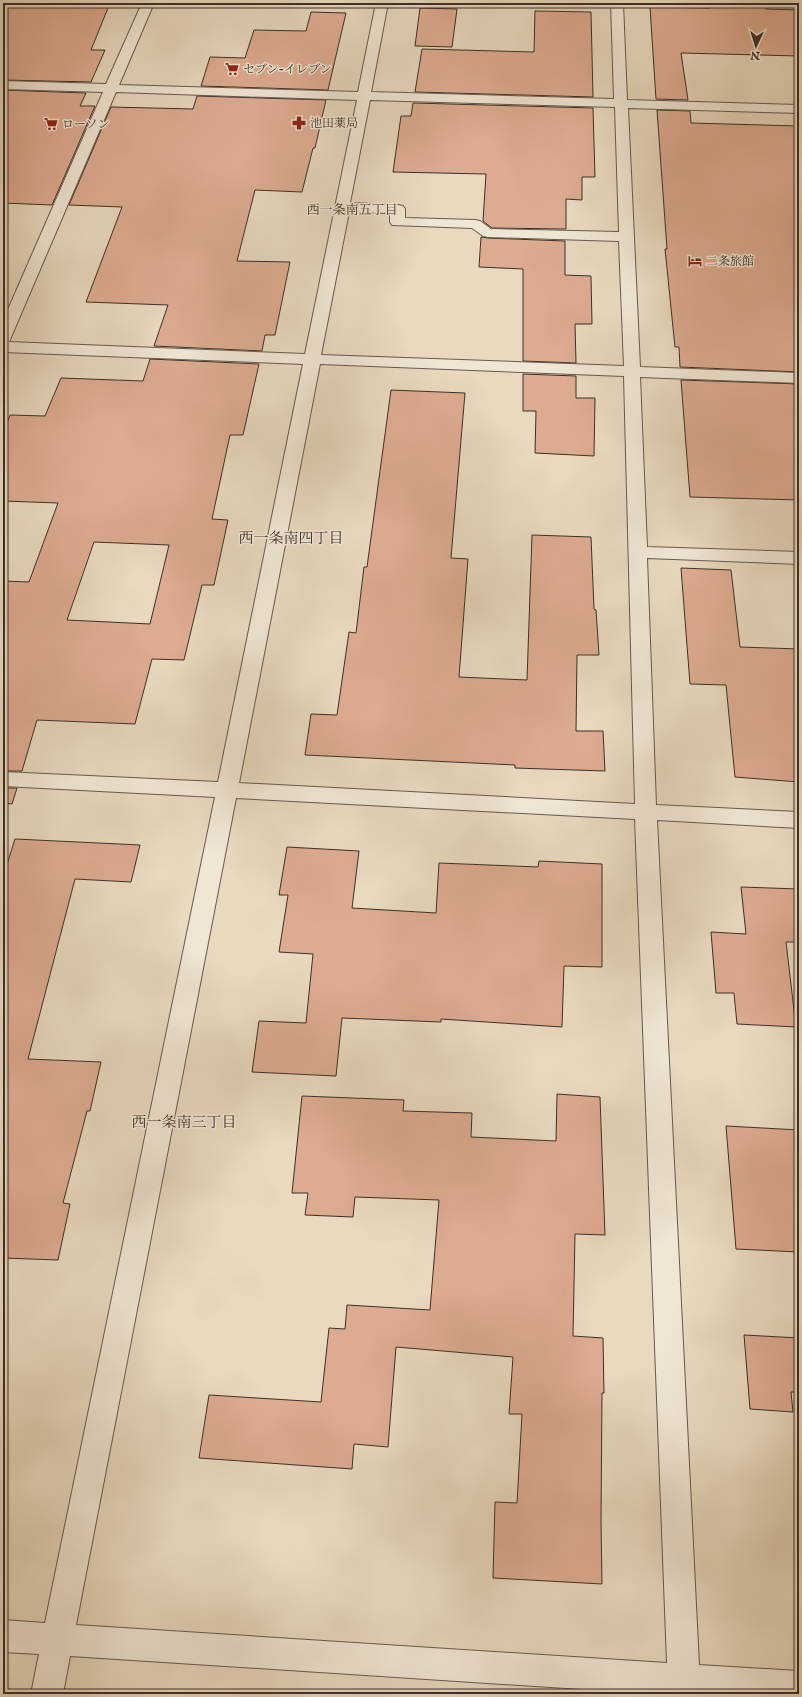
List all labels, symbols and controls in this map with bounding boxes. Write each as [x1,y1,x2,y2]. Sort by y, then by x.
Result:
north arrow [736,26,776,66]
text: N [750,48,762,62]
supermarket icon: セブン-イレブン [224,61,240,77]
place label: セブン-イレブン [243,62,332,77]
pharmacy icon: 池田薬局 [291,115,307,131]
supermarket icon: ローソン [43,116,59,132]
place label: 池田薬局 [310,116,358,131]
place label: ローソン [62,117,110,132]
district label: 西一条南五丁目 [306,202,398,219]
hotel icon: 二条旅館 [687,253,703,269]
place label: 二条旅館 [706,254,754,269]
district label: 西一条南四丁目 [238,529,344,548]
district label: 西一条南三丁目 [131,1113,237,1132]

